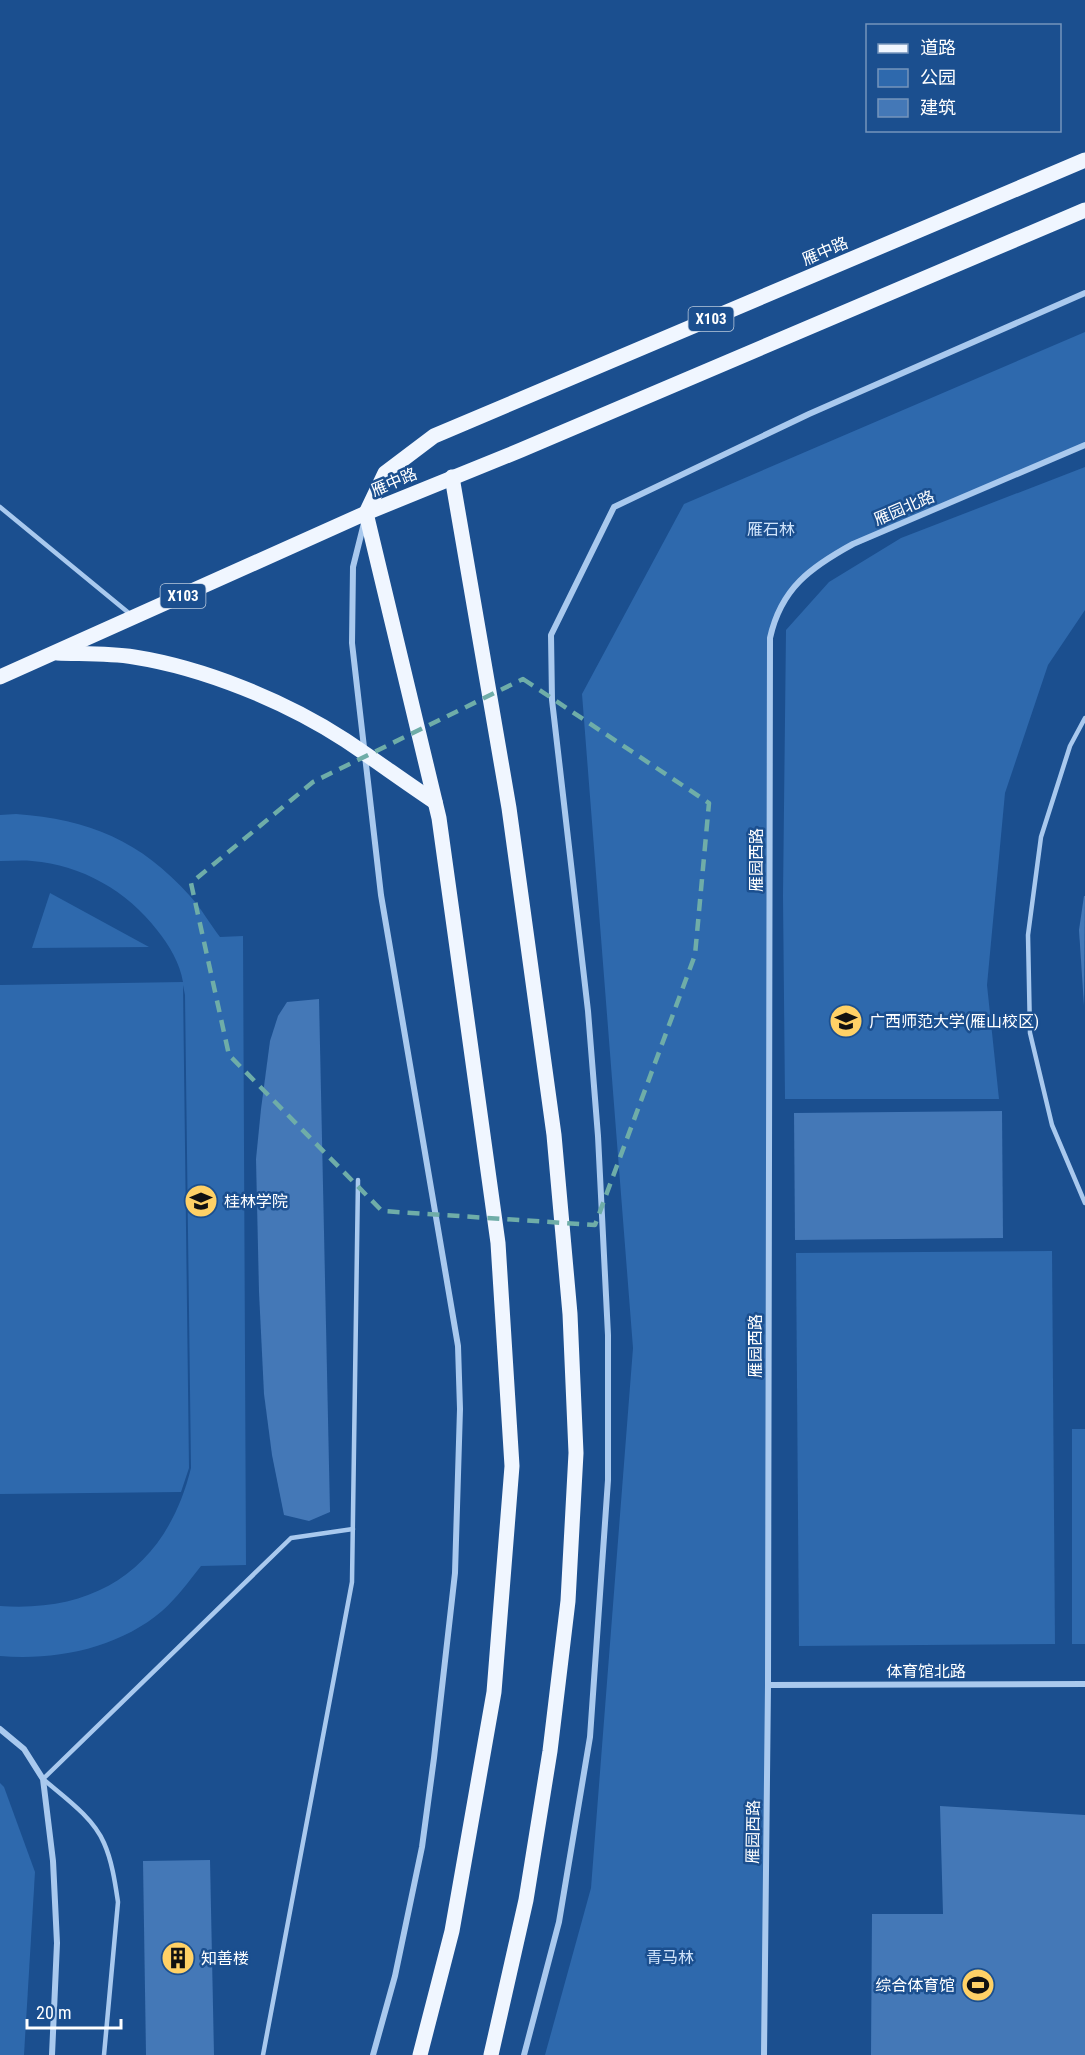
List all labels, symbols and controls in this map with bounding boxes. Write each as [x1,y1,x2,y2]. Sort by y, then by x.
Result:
legend [866,24,1061,132]
text: 道路 [920,37,956,58]
text: 公园 [920,67,956,88]
text: 建筑 [920,97,956,118]
street label: 雁中路 [799,233,851,269]
road number: X103 [688,307,734,331]
street label: 雁中路 [368,464,420,500]
street label: 雁园北路 [871,487,937,529]
park label: 雁石林 [747,520,795,539]
road number: X103 [160,584,206,608]
street label: 雁园西路 [747,828,766,892]
school or university icon: 广西师范大学(雁山校区) [828,1003,864,1039]
place label: 广西师范大学(雁山校区) [869,1012,1039,1031]
school or university icon: 桂林学院 [183,1183,219,1219]
place label: 桂林学院 [224,1192,288,1211]
street label: 雁园西路 [746,1314,765,1378]
street label: 体育馆北路 [886,1662,966,1681]
street label: 雁园西路 [743,1800,763,1864]
building icon: 知善楼 [160,1940,196,1976]
park label: 青马林 [646,1948,694,1967]
place label: 知善楼 [201,1949,249,1968]
sports icon: 综合体育馆 [960,1967,996,2003]
place label: 综合体育馆 [875,1976,955,1995]
scale bar [27,1992,122,2030]
text: 20 m [36,2002,71,2023]

